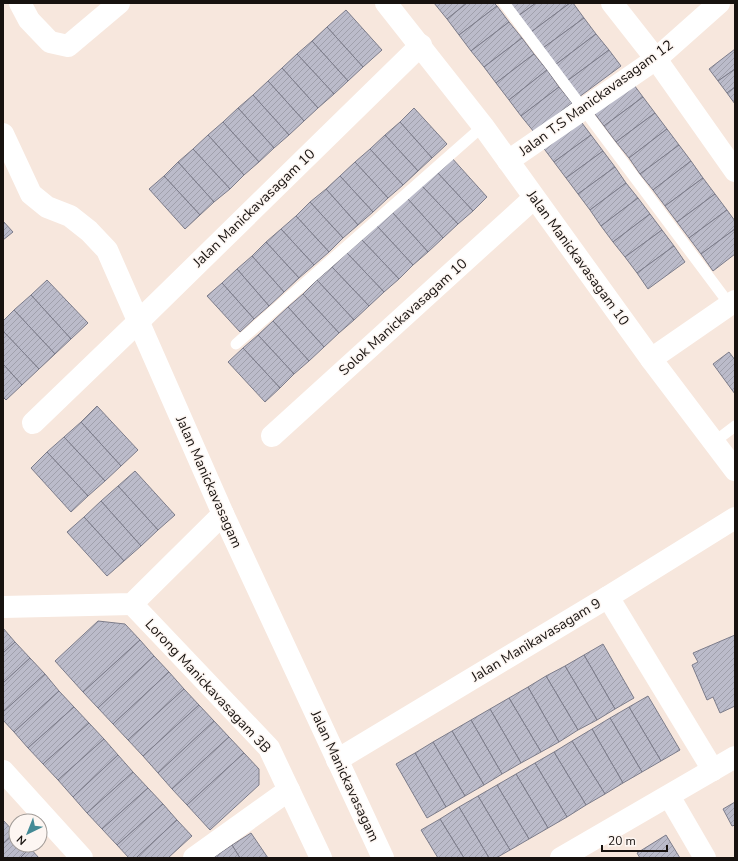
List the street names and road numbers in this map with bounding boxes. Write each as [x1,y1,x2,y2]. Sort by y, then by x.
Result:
street label: Jalan T.S Manickavasagam 12 [514,36,677,161]
street label: Jalan Manickavasagam 10 [188,145,319,272]
street label: Jalan Manickavasagam 10 [522,186,634,330]
street label: Solok Manickavasagam 10 [335,254,471,380]
street label: Jalan Manickavasagam [171,412,247,551]
street label: Jalan Manikavasagam 9 [467,594,604,687]
street label: Lorong Manickavasagam 3B [141,615,275,757]
street label: Jalan Manickavasagam [306,706,384,845]

